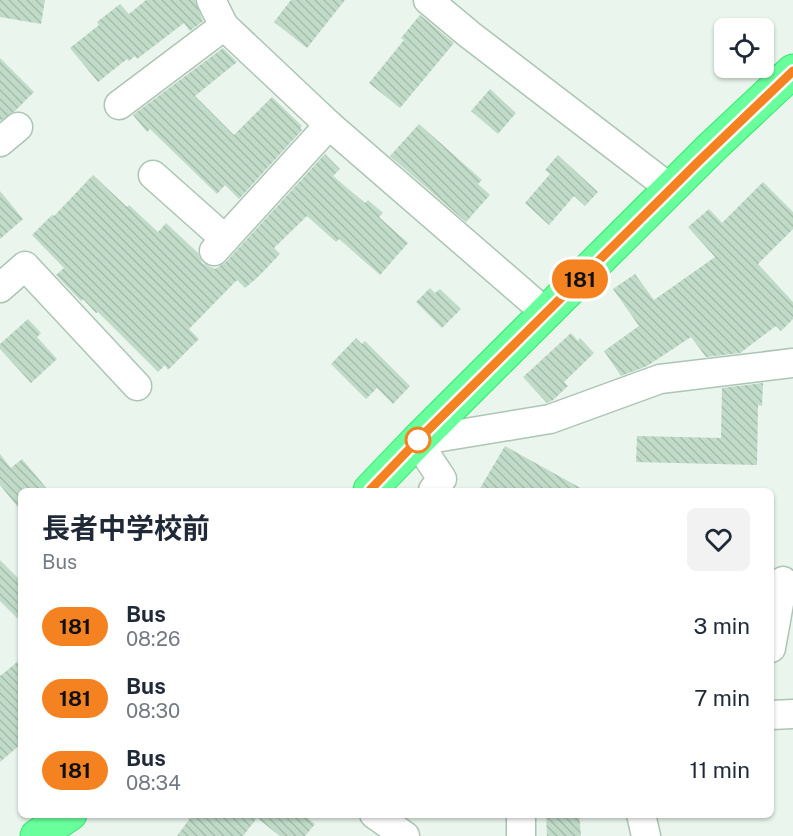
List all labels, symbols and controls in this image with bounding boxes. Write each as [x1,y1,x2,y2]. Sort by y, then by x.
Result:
map controls [714,18,774,78]
button: locate [714,18,774,78]
line badge: 181 [546,260,614,298]
text: 181 [564,267,596,292]
unlabelled marker [405,427,431,453]
button: heart [687,508,750,571]
text: 長者中学校前 [42,511,210,544]
text: Bus [42,550,77,574]
text: Bus [126,601,166,627]
text: 3 min [693,613,750,639]
text: 181 [59,614,91,639]
text: 08:26 [126,627,180,651]
text: Bus [126,673,166,699]
text: 7 min [694,685,750,711]
text: 181 [59,686,91,711]
text: 08:30 [126,699,180,723]
text: Bus [126,745,166,771]
text: 11 min [689,757,750,783]
text: 181 [59,758,91,783]
text: 08:34 [126,771,181,795]

